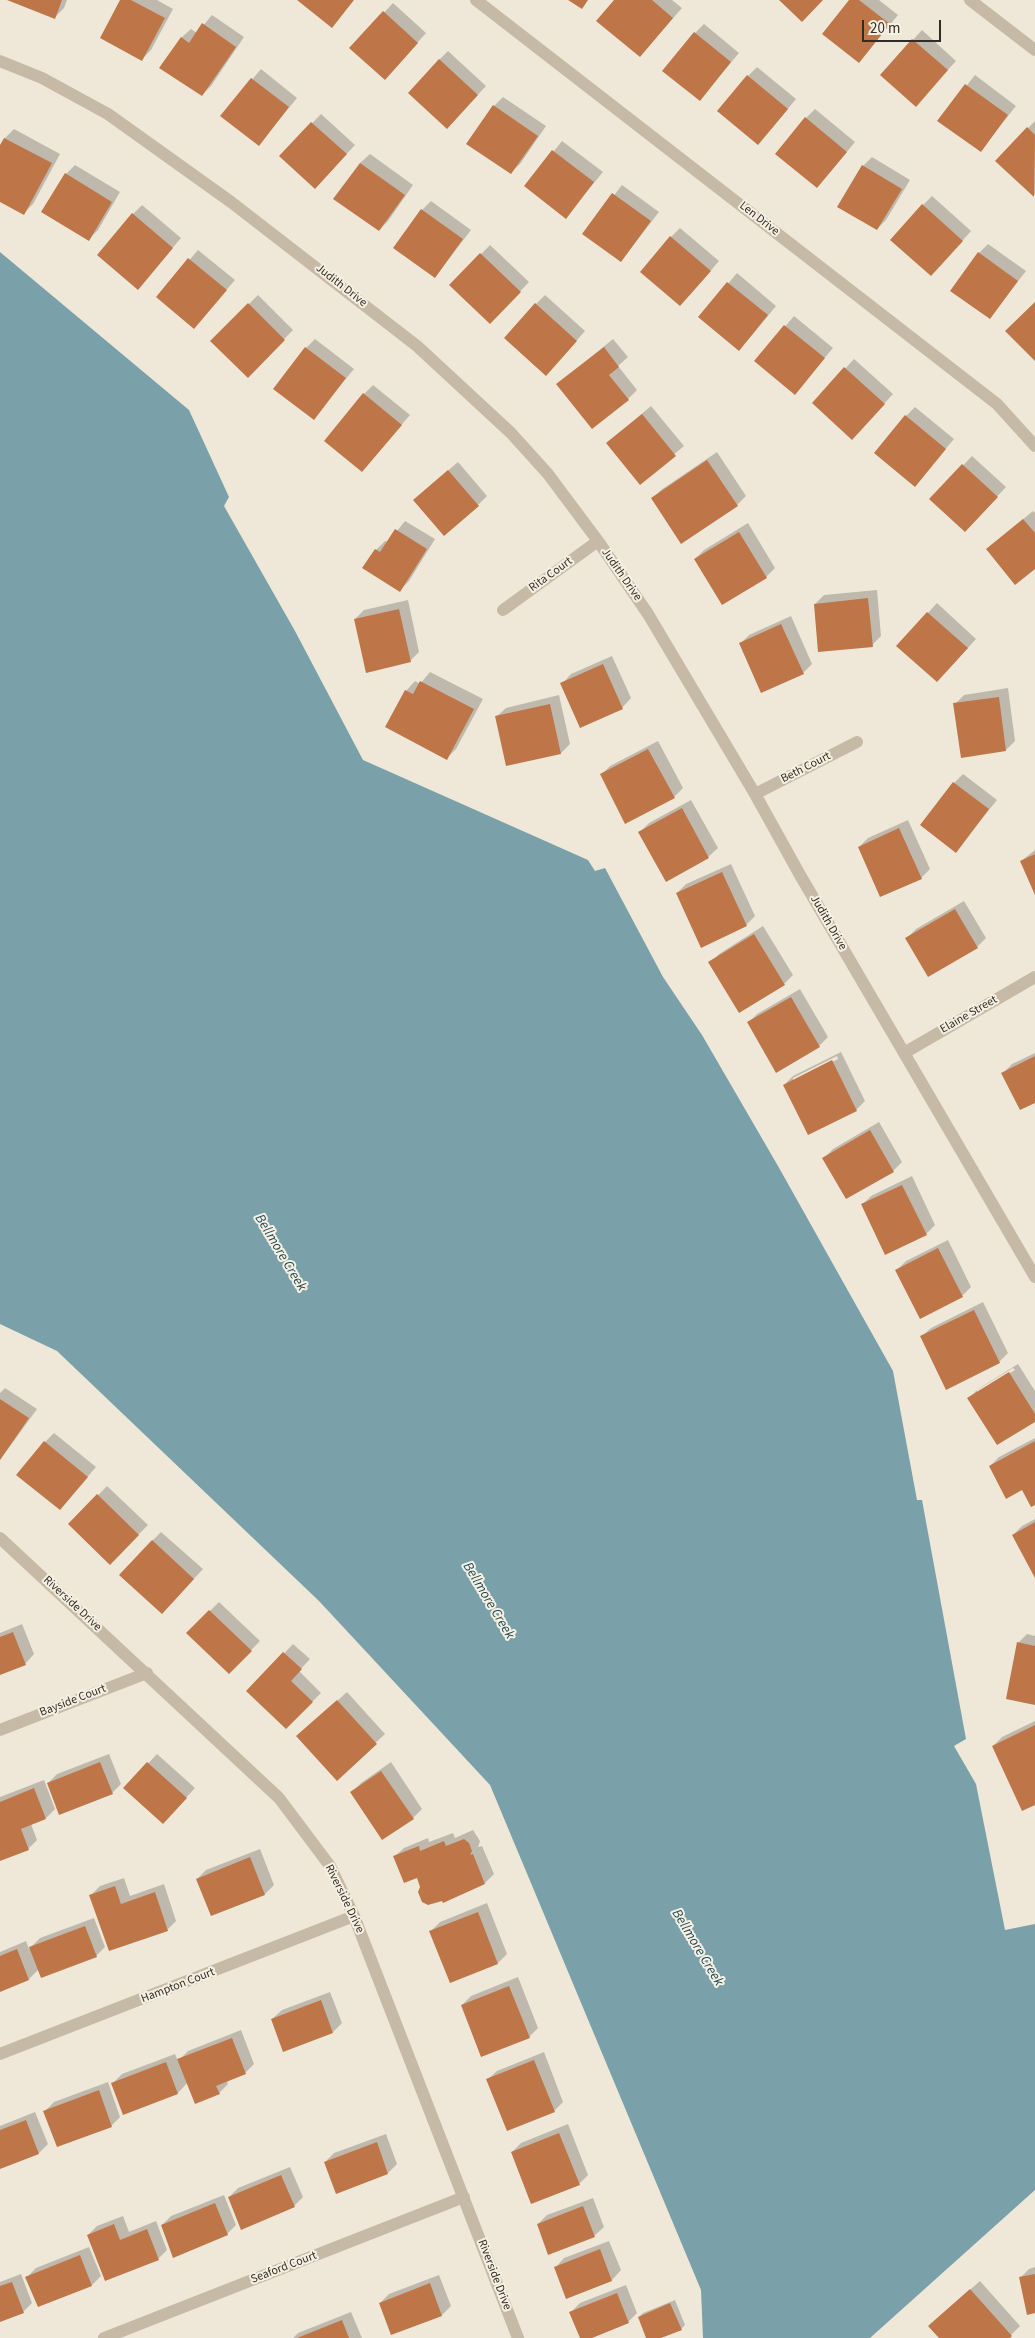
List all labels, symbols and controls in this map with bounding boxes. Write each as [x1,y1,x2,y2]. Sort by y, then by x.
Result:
scale bar [865,10,944,42]
text: 20 m [870,18,900,39]
street label: Len Drive [736,199,782,239]
street label: Judith Drive [313,262,369,310]
street label: Judith Drive [598,546,644,604]
street label: Rita Court [526,554,576,596]
street label: Beth Court [779,749,833,787]
street label: Judith Drive [807,893,849,953]
street label: Elaine Street [938,993,1000,1037]
water label: Bellmore Creek [250,1212,310,1294]
water label: Bellmore Creek [458,1560,518,1642]
street label: Riverside Drive [40,1573,104,1635]
street label: Bayside Court [38,1682,108,1720]
street label: Riverside Drive [321,1862,367,1936]
water label: Bellmore Creek [667,1907,727,1989]
street label: Hampton Court [139,1965,217,2007]
street label: Riverside Drive [474,2238,514,2312]
street label: Seaford Court [249,2249,319,2287]

